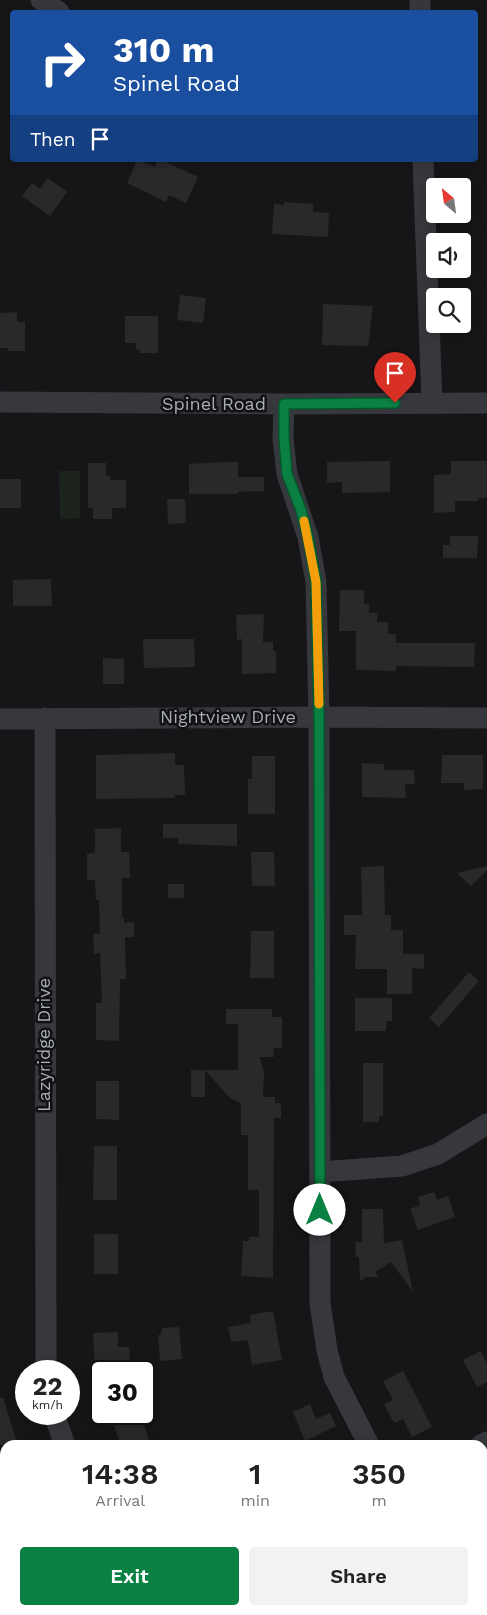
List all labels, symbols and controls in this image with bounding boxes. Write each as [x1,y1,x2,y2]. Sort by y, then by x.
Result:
text: 310 m [113,29,214,71]
icon: right [30,30,95,95]
text: Spinel Road [113,71,240,96]
icon: arrive [86,125,114,153]
text: Then [30,128,76,151]
north arrow [426,178,471,222]
map controls [426,178,471,333]
button: sound [426,233,471,278]
button: search [426,288,471,333]
pin [374,352,416,403]
icon: arrive [381,359,409,387]
street label: Spinel Road [162,393,266,414]
street label: Nightview Drive [160,706,296,727]
street label: Lazyridge Drive [33,978,54,1112]
position arrow [293,1183,345,1235]
speed limit sign: 30 [90,1360,155,1425]
text: 22 [33,1372,62,1401]
text: km/h [32,1398,63,1412]
text: 14:38 [82,1456,159,1491]
text: 1 [249,1456,262,1491]
text: 350 [352,1456,406,1491]
text: Arrival [95,1491,145,1510]
text: min [241,1491,270,1510]
text: m [371,1491,387,1510]
button: Exit [20,1547,239,1605]
button: Share [249,1547,468,1605]

